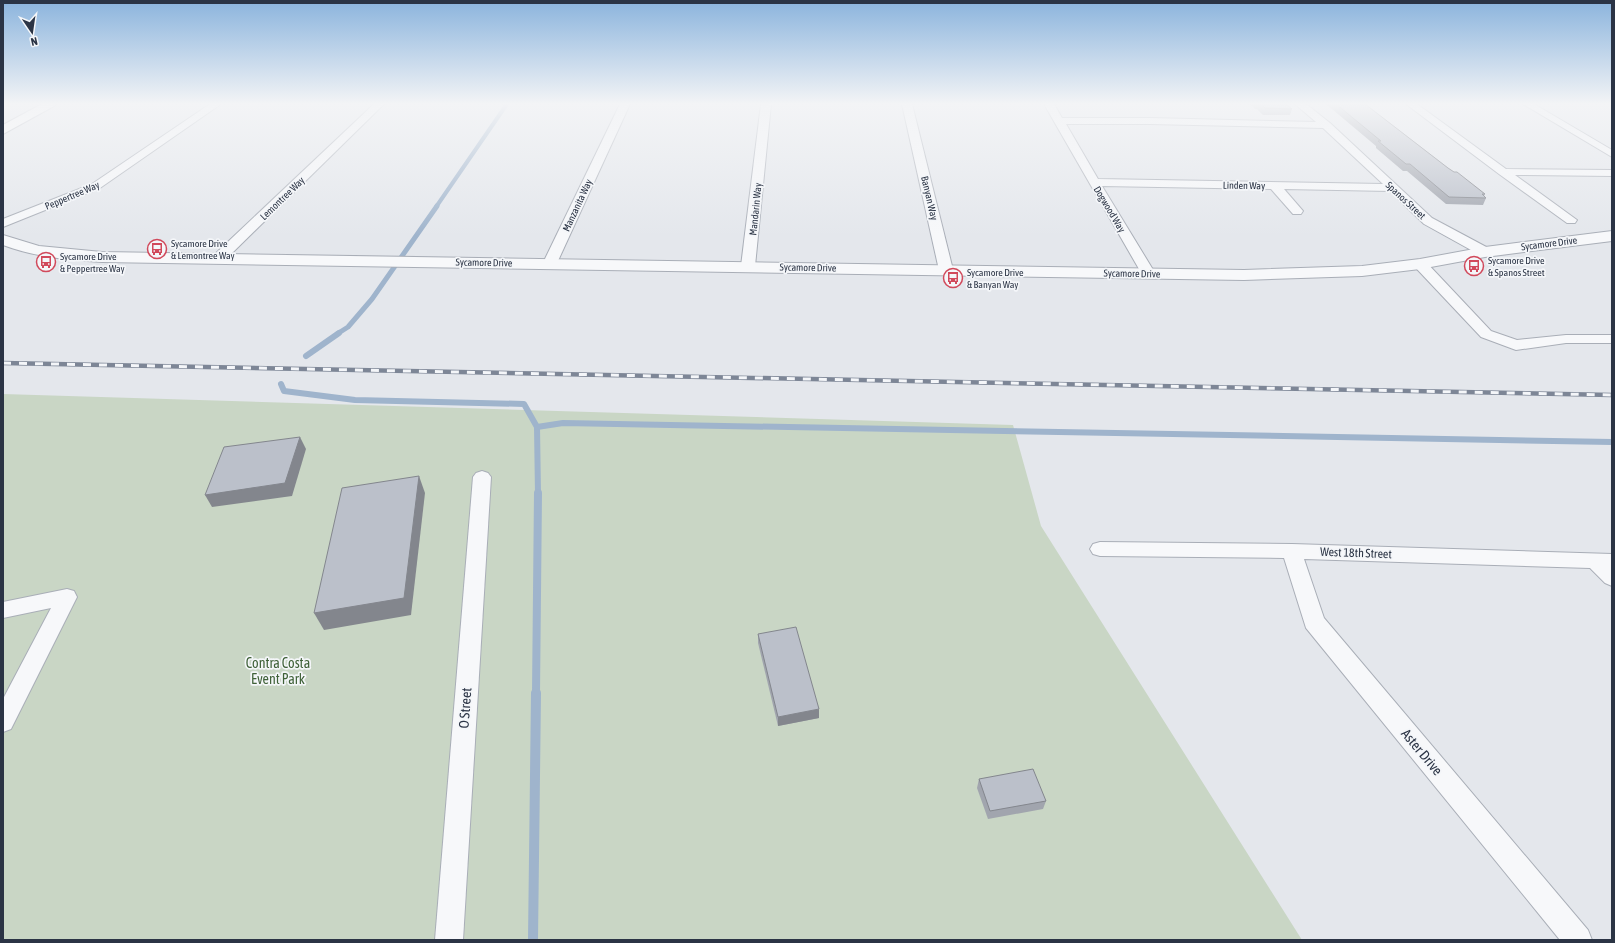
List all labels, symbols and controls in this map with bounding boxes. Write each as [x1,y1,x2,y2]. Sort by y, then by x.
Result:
north arrow [12,12,52,52]
text: N [30,35,39,48]
street label: Lemontree Way [258,175,307,222]
street label: Banyan Way [919,175,940,221]
street label: Manzanita Way [561,177,594,233]
street label: Peppertree Way [43,179,101,212]
street label: Spanos Street [1384,179,1428,222]
street label: Linden Way [1223,180,1265,191]
street label: Mandarin Way [747,182,764,236]
street label: Dogwood Way [1092,184,1128,234]
street label: Sycamore Drive [1520,235,1578,252]
bus stop icon: Sycamore Drive & Lemontree Way [146,238,168,260]
place label: Sycamore Drive & Lemontree Way [171,238,235,261]
bus stop icon: Sycamore Drive & Peppertree Way [35,251,57,273]
place label: Sycamore Drive & Peppertree Way [60,251,125,274]
bus stop icon: Sycamore Drive & Spanos Street [1463,255,1485,277]
place label: Sycamore Drive & Spanos Street [1488,255,1545,278]
street label: Sycamore Drive [456,257,513,269]
street label: Sycamore Drive [780,262,837,274]
bus stop icon: Sycamore Drive & Banyan Way [942,267,964,289]
place label: Sycamore Drive & Banyan Way [967,267,1024,290]
street label: Sycamore Drive [1104,268,1161,280]
street label: West 18th Street [1320,545,1393,561]
park label: Contra Costa Event Park [246,655,310,687]
street label: O Street [456,687,474,729]
street label: Aster Drive [1398,726,1446,778]

